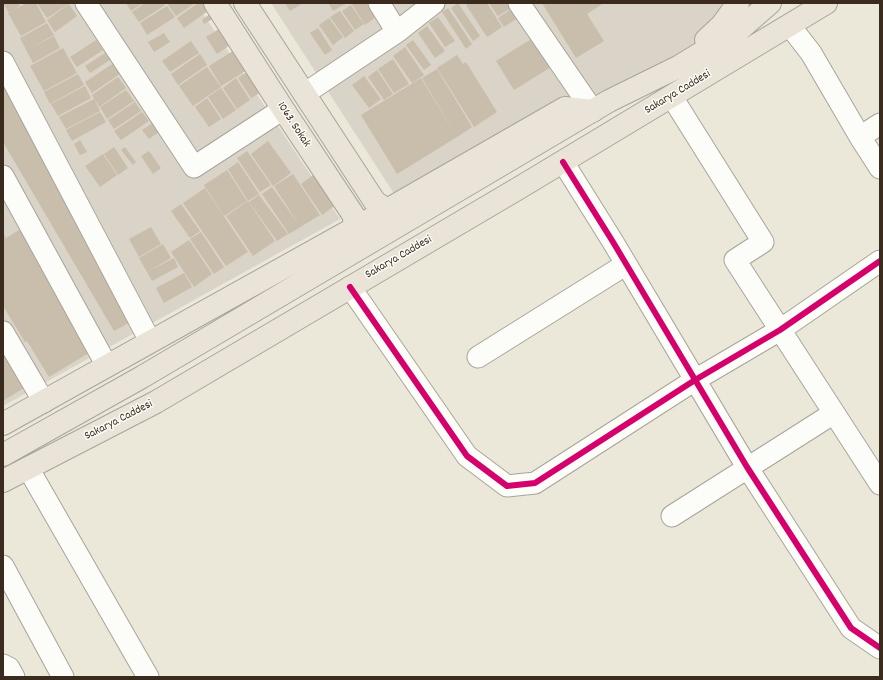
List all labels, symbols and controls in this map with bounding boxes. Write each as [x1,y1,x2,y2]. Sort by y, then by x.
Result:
street label: Sakarya Caddesi [642,68,714,118]
street label: 1063. Sokak [273,100,313,150]
street label: Sakarya Caddesi [363,233,435,283]
street label: Sakarya Caddesi [83,398,155,444]

